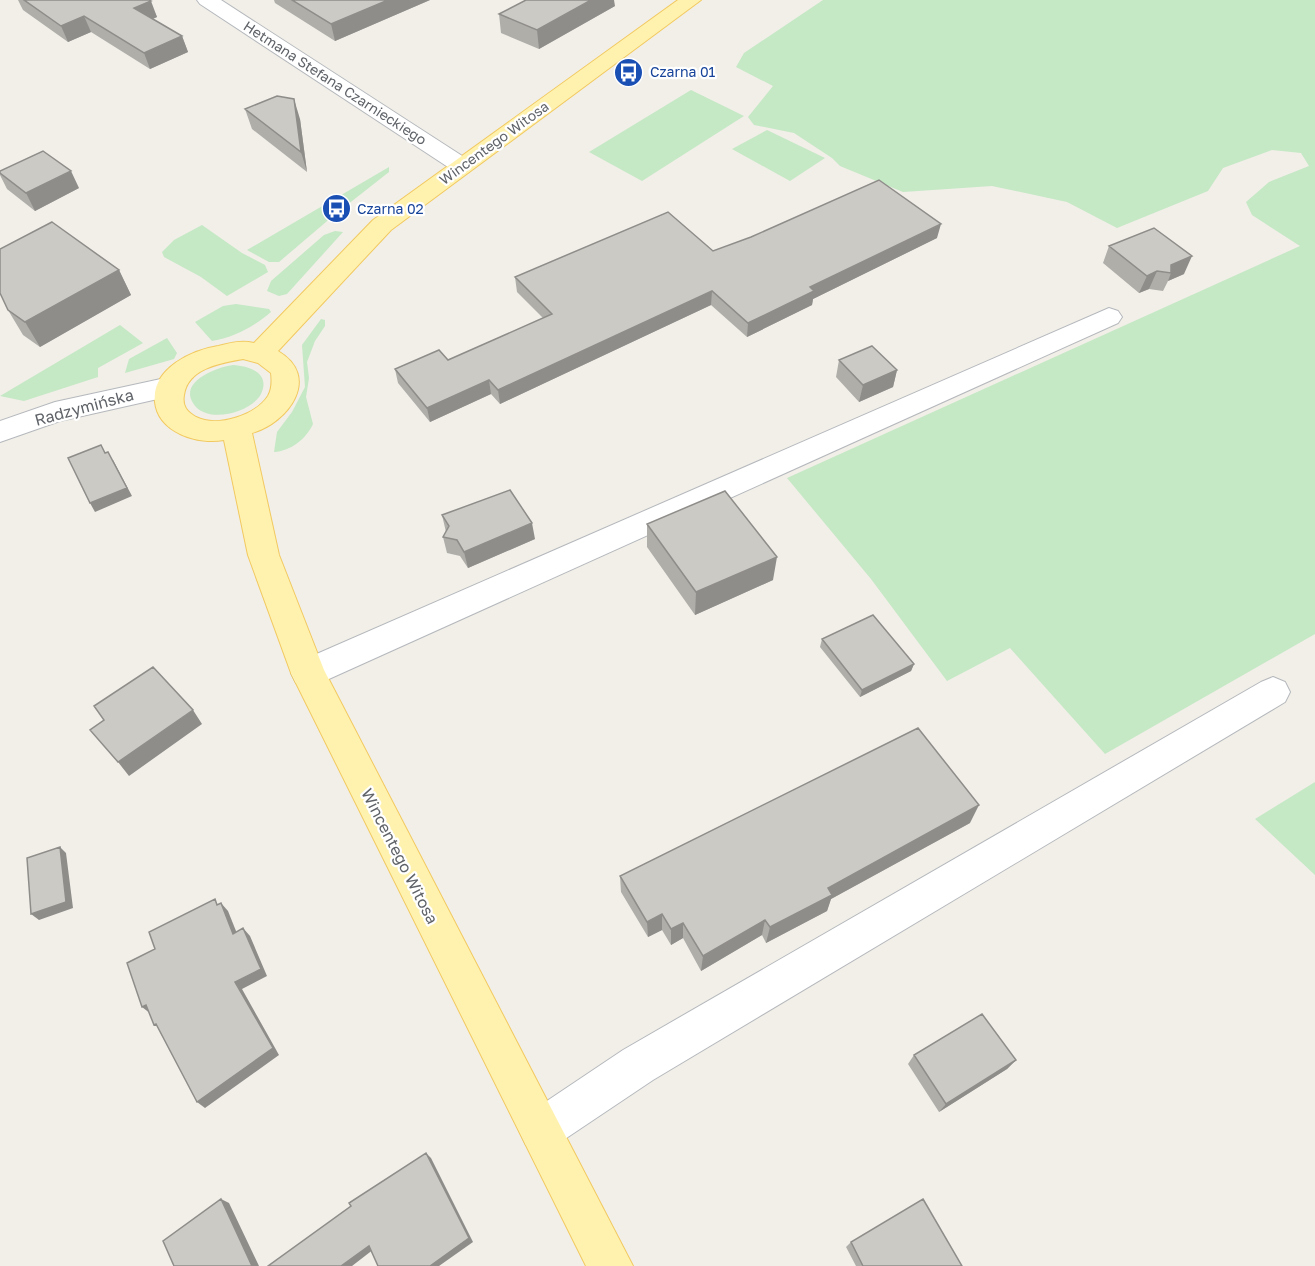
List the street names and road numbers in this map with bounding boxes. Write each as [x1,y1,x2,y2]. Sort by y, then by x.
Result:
street label: Hetmana Stefana Czarnieckiego [241,17,430,148]
street label: Wincentego Witosa [436,97,552,188]
street label: Radzymińska [32,384,136,430]
street label: Wincentego Witosa [357,785,443,927]

